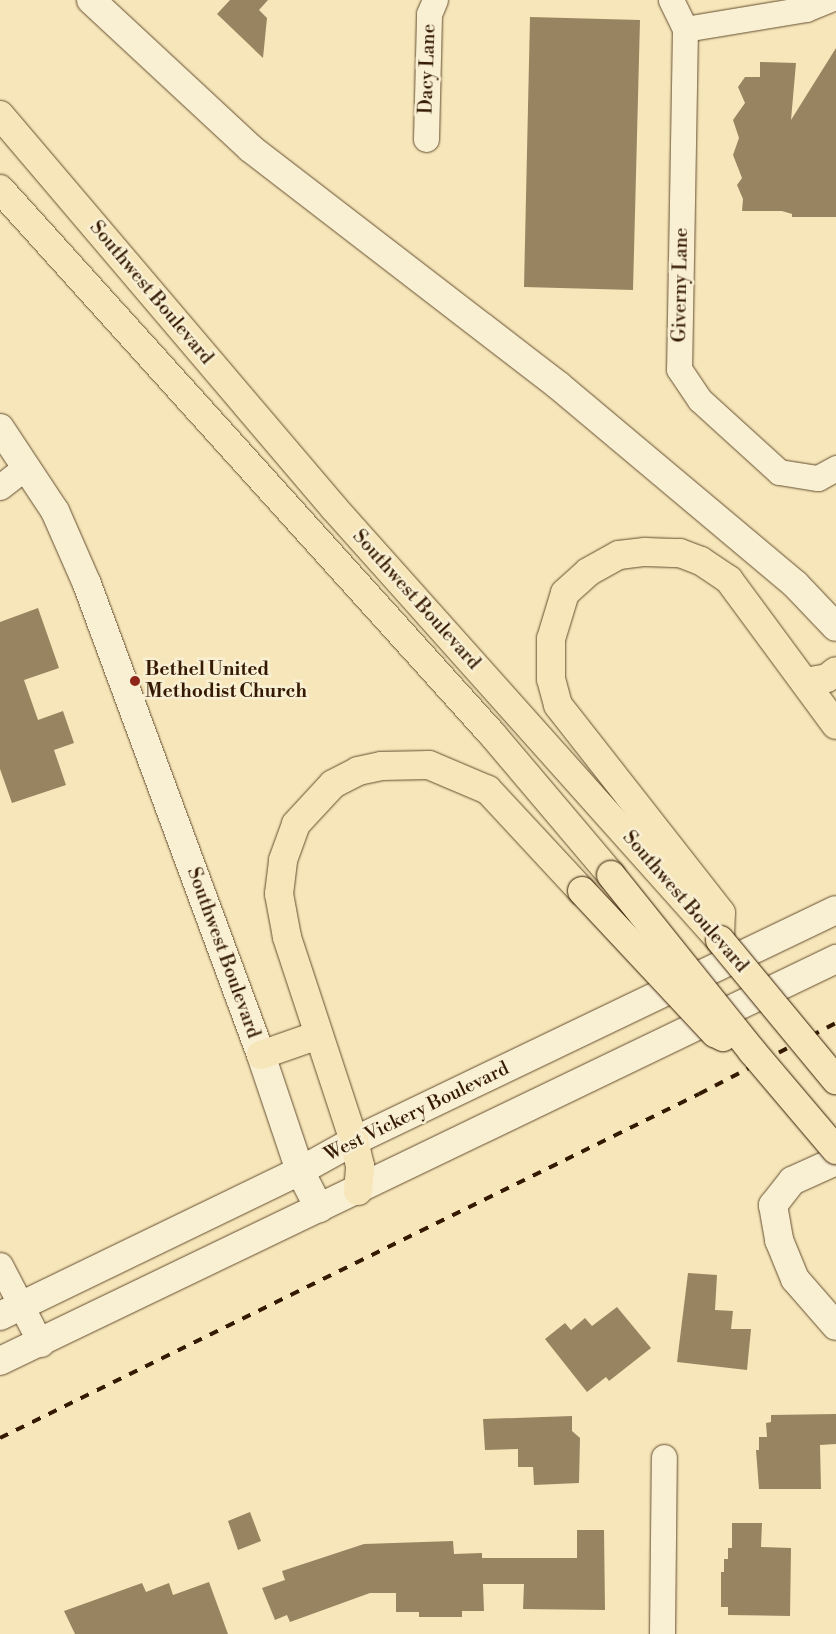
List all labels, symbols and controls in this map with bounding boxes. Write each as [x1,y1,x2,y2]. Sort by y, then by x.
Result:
street label: Dacy Lane [415,24,441,114]
street label: Southwest Boulevard [84,217,218,369]
street label: Giverny Lane [669,227,693,343]
street label: Southwest Boulevard [347,525,485,675]
place label: Bethel United Methodist Church [145,659,307,703]
marker: Bethel United Methodist Church [129,675,141,687]
street label: Southwest Boulevard [617,827,753,977]
street label: Southwest Boulevard [181,864,265,1042]
street label: West Vickery Boulevard [321,1057,513,1167]

